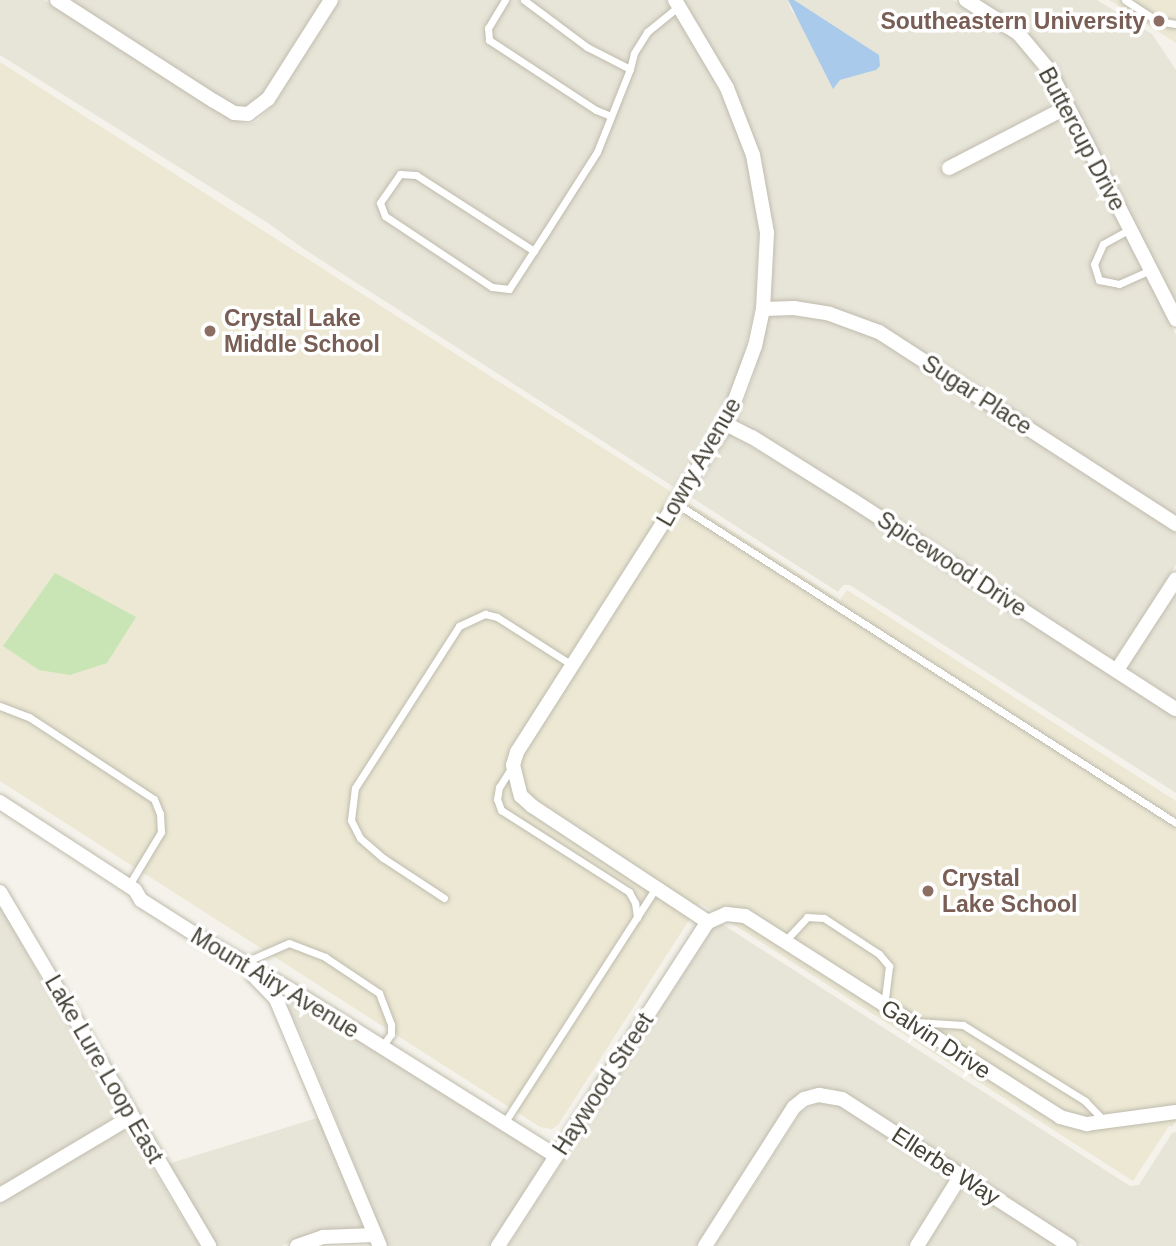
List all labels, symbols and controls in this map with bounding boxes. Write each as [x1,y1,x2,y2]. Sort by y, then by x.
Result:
place label: Southeastern University [880,7,1145,35]
marker: Southeastern University [1151,13,1167,29]
street label: Buttercup Drive [1033,63,1131,215]
place label: Crystal Lake Middle School [224,304,380,358]
marker: Crystal Lake Middle School [202,323,218,339]
street label: Sugar Place [917,349,1037,441]
street label: Lowry Avenue [651,392,747,532]
street label: Spicewood Drive [872,505,1032,623]
place label: Crystal Lake School [942,864,1077,918]
marker: Crystal Lake School [920,883,936,899]
street label: Mount Airy Avenue [185,921,365,1045]
street label: Lake Lure Loop East [39,970,169,1168]
street label: Galvin Drive [876,993,996,1085]
street label: Haywood Street [547,1008,659,1160]
street label: Ellerbe Way [887,1121,1005,1211]

